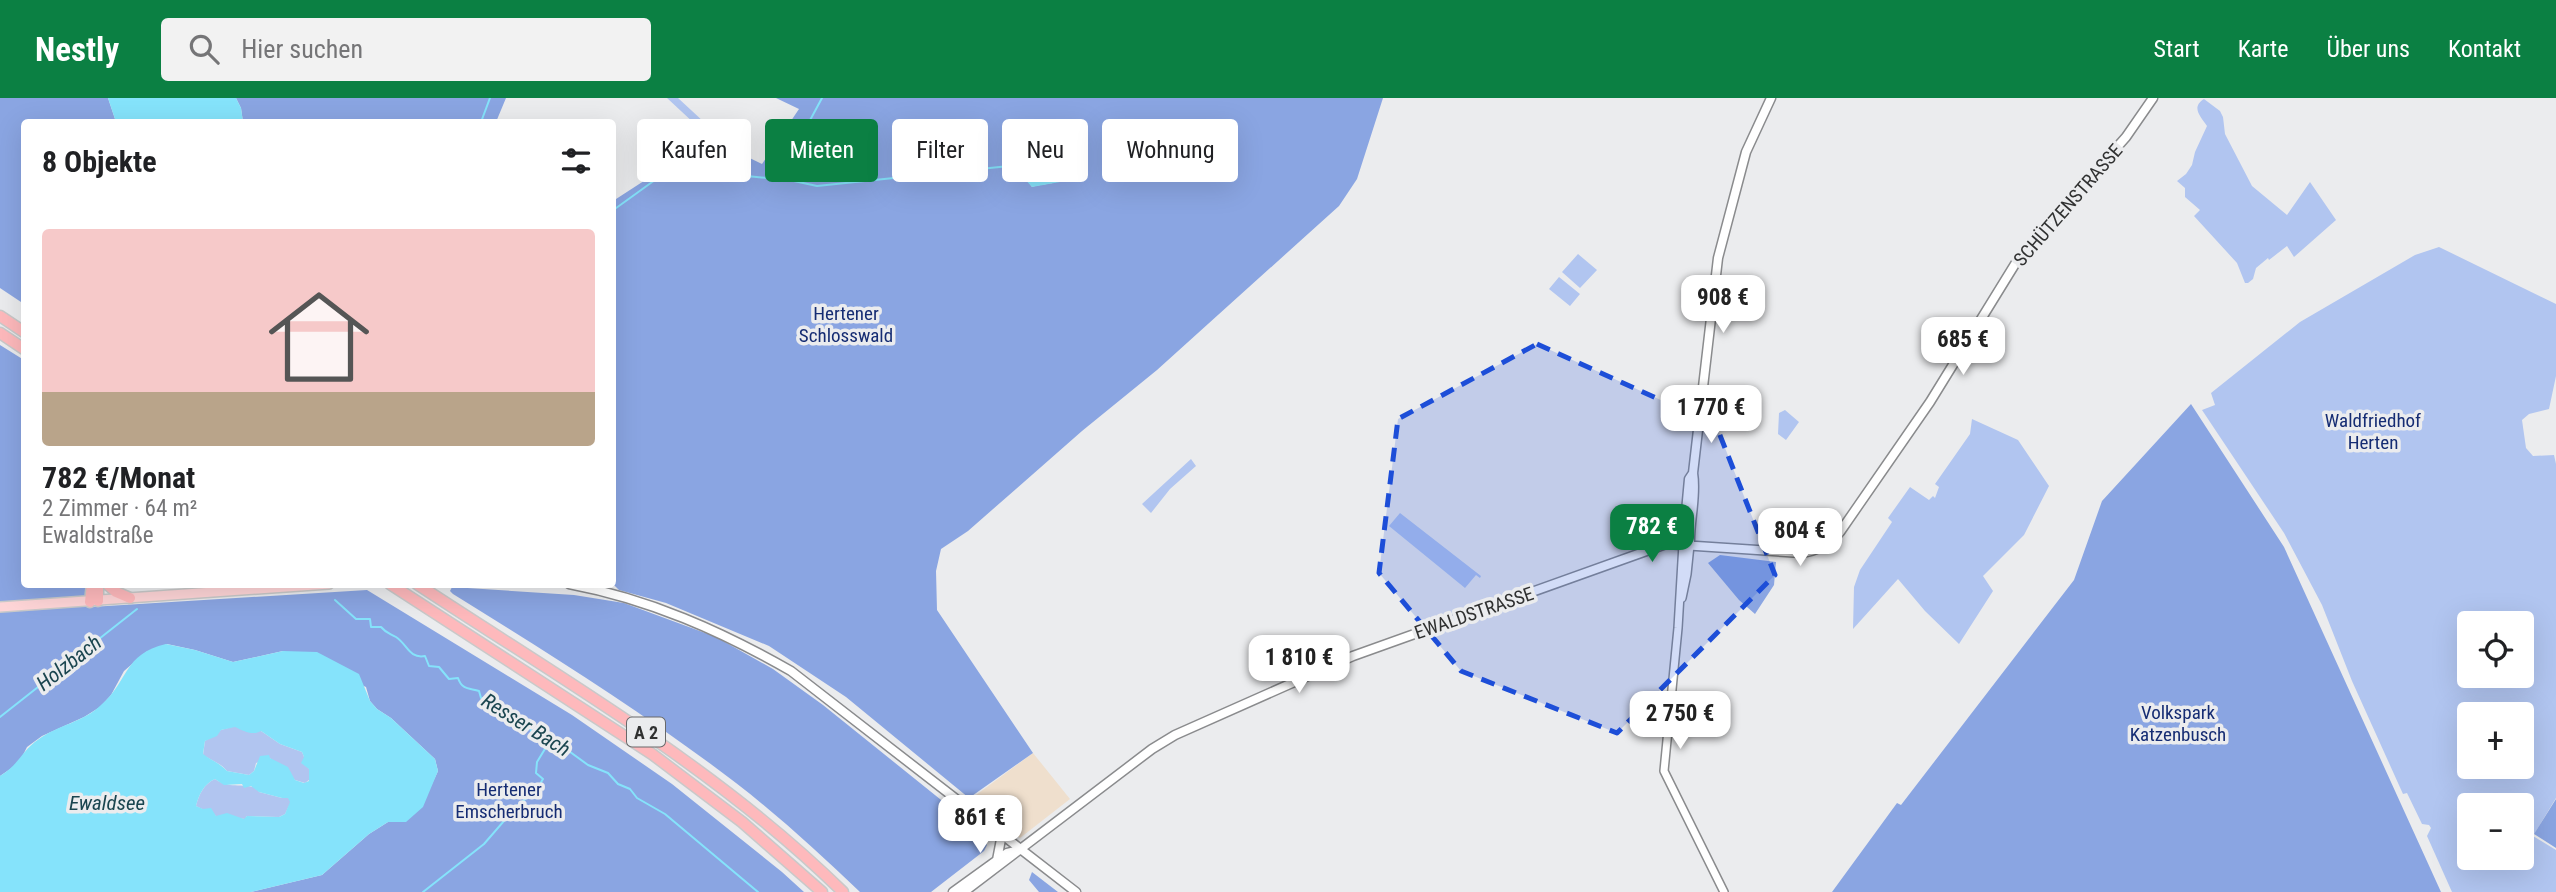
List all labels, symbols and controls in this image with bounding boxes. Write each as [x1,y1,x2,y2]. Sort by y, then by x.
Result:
search box [161,18,651,81]
text: Nestly [35,30,119,69]
icon: search [185,30,223,68]
text: Hier suchen [241,34,363,64]
text: Start [2154,35,2200,63]
text: Karte [2238,35,2288,63]
text: Über uns [2326,35,2410,63]
text: Kontakt [2448,35,2521,63]
chip: Kaufen [637,119,751,182]
chip: Mieten [765,119,878,182]
chip: Filter [892,119,988,182]
chip: Neu [1002,119,1088,182]
chip: Wohnung [1102,119,1238,182]
street label: SCHÜTZENSTRASSE [2009,139,2127,271]
icon: filters [557,142,595,180]
text: 8 Objekte [42,144,157,179]
icon: home [256,274,382,400]
pin: 908 € [1674,275,1772,335]
text: 908 € [1697,284,1749,311]
park label: Hertener Schlosswald [799,302,893,347]
pin: 685 € [1914,317,2012,377]
text: 685 € [1937,326,1989,353]
pin: 1 770 € [1646,386,1776,445]
text: 1 770 € [1677,394,1745,421]
park label: Waldfriedhof Herten [2325,409,2421,454]
text: 782 €/Monat [42,460,195,495]
text: 2 Zimmer · 64 m² [42,495,197,522]
pin: 782 € [1603,504,1701,564]
pin: 804 € [1751,508,1849,568]
text: 782 € [1626,513,1678,540]
text: 804 € [1774,517,1826,544]
text: Ewaldstraße [42,522,154,549]
street label: EWALDSTRASSE [1411,582,1537,644]
map controls [2457,611,2534,870]
button: locate [2457,611,2534,688]
water label: Holzbach [32,630,106,696]
pin: 1 810 € [1234,636,1364,695]
text: 1 810 € [1265,644,1333,671]
water label: Resser Bach [477,688,575,762]
pin: 2 750 € [1615,692,1745,751]
text: 2 750 € [1646,700,1714,727]
park label: Volkspark Katzenbusch [2130,701,2226,746]
button: + [2457,702,2534,779]
road number: A 2 [627,718,665,746]
park label: Hertener Emscherbruch [455,778,563,823]
water label: Ewaldsee [69,791,145,815]
button: − [2457,793,2534,870]
pin: 861 € [931,796,1029,855]
text: 861 € [954,804,1006,831]

